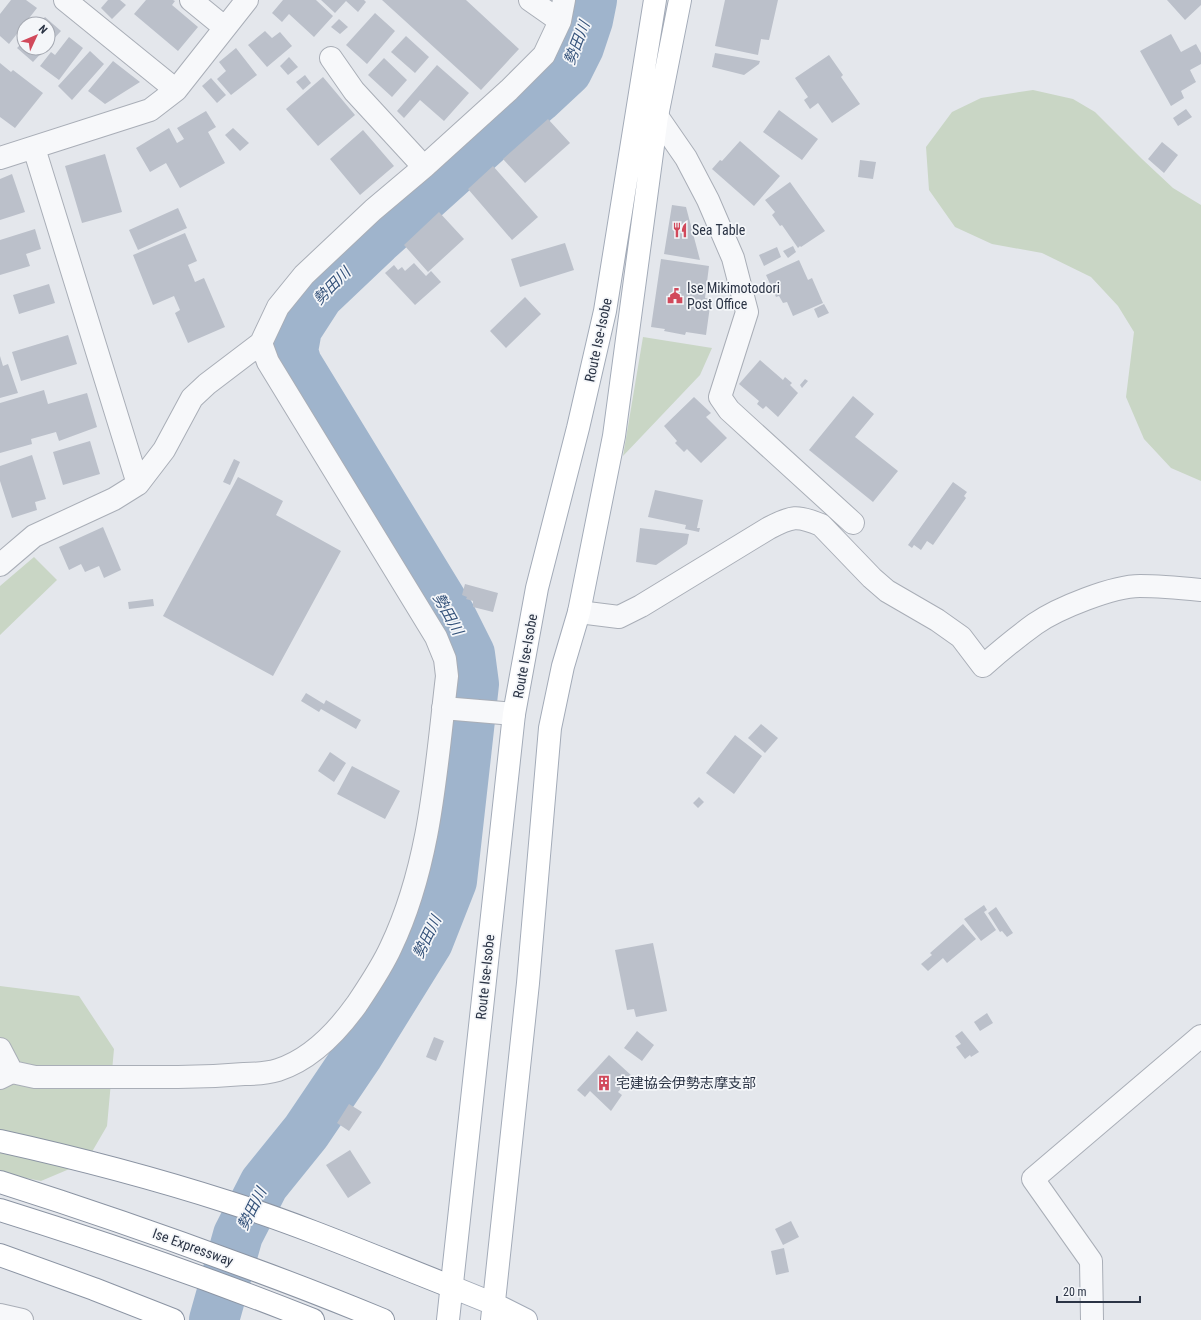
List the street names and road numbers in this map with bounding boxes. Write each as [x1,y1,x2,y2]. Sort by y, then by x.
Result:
street label: Route Ise-Isobe [581,296,615,383]
street label: Route Ise-Isobe [510,612,540,699]
street label: Route Ise-Isobe [473,933,497,1020]
street label: Ise Expressway [150,1225,236,1269]

